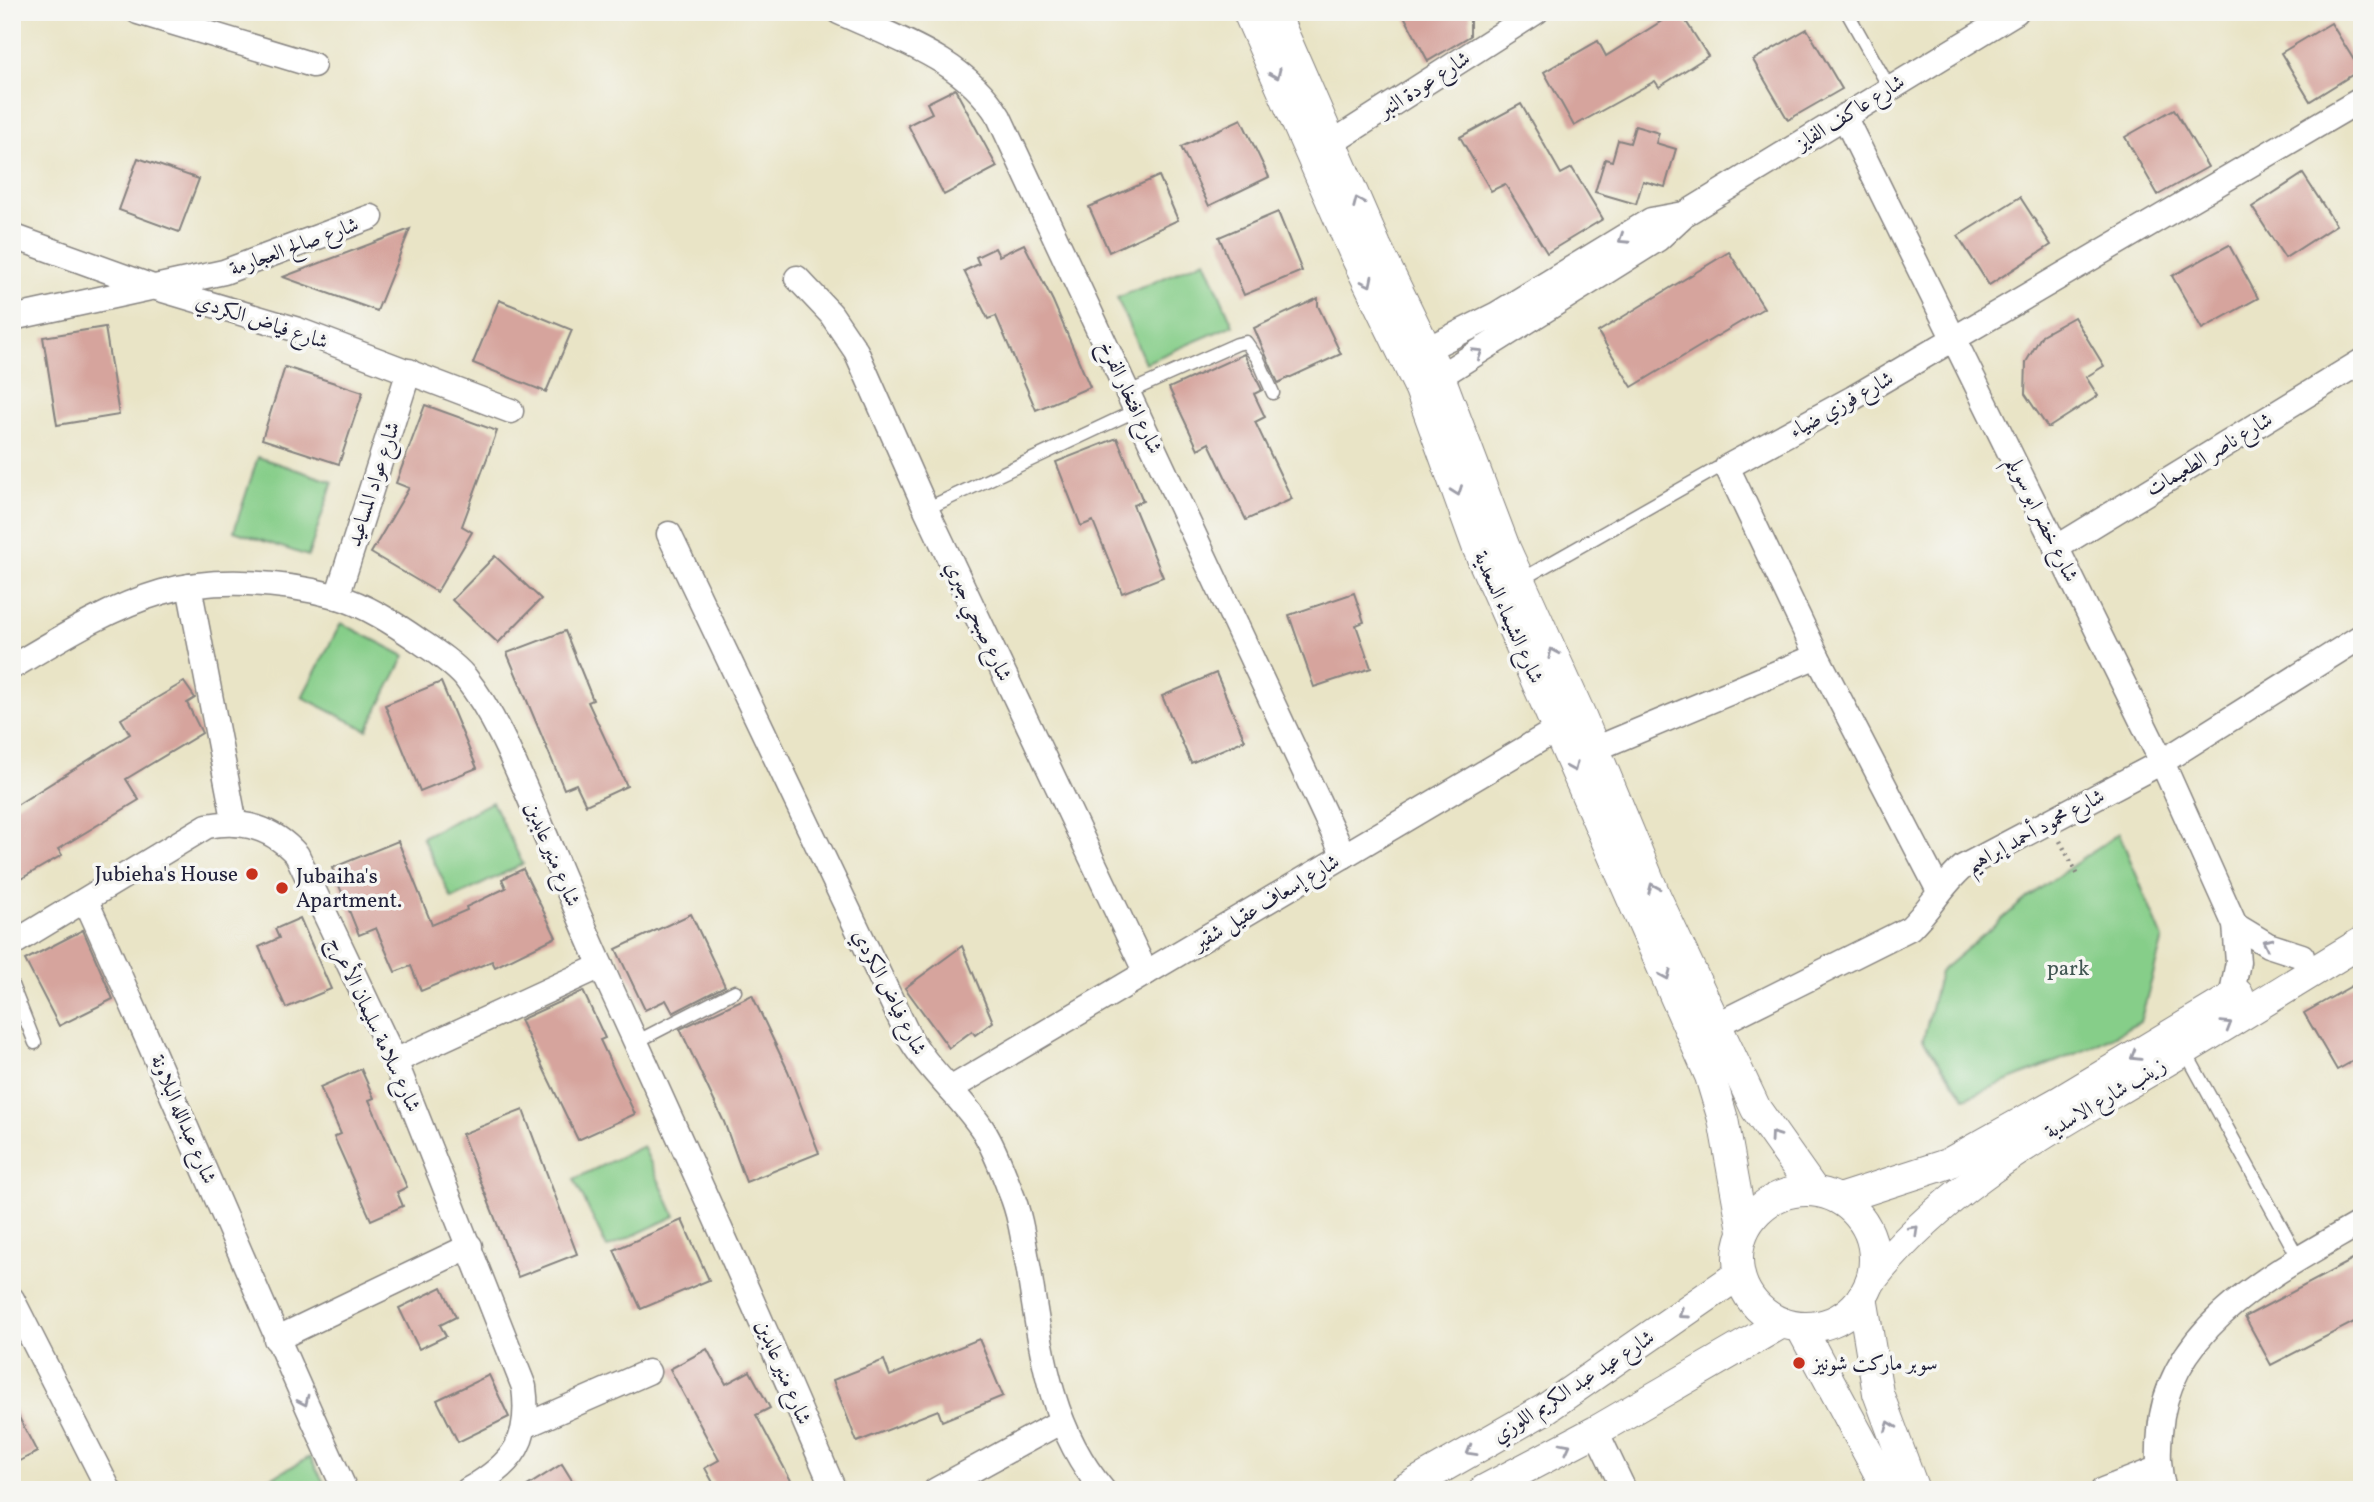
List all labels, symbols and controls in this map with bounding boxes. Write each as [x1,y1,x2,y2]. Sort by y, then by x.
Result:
street label: شارع عودة النبر [1372,45,1477,129]
one-way arrow [1268,67,1282,80]
street label: شارع عاكف الفايز [1789,68,1912,161]
one-way arrow [1353,197,1367,209]
street label: شارع صالح العجارمة [226,211,364,286]
one-way arrow [1617,231,1630,244]
one-way arrow [1360,275,1374,287]
street label: شارع فياض الكردي [191,287,332,359]
street label: شارع افتخار الفرخ [1088,336,1169,460]
one-way arrow [1470,348,1483,361]
street label: شارع فوزي ضياء [1784,365,1900,448]
street label: شارع ناصر الطعيمات [2141,406,2280,506]
street label: شارع عواد المساعيد [341,418,410,551]
street label: شارع خضر ابو سويلم [1994,452,2085,590]
one-way arrow [1449,485,1463,497]
street label: شارع الشيماء السعدية [1464,547,1550,689]
street label: شارع صبحي جبري [933,557,1018,688]
one-way arrow [1547,648,1561,660]
one-way arrow [1565,760,1579,772]
street label: شارع محمود أحمد إبراهيم [1960,781,2113,885]
street label: شارع منير عابدين [515,798,587,912]
street label: شارع إسعاف عقيل شقير [1186,848,1347,961]
place label: Jubieha's House [95,861,238,890]
place label: Jubaiha's Apartment. [296,863,402,916]
marker: Jubieha's House [244,866,260,882]
marker: Jubaiha's Apartment. [274,880,290,896]
one-way arrow [1647,883,1661,895]
street label: شارع فياض الكردي [843,925,933,1062]
street label: شارع سلامة سليمان الأعرج [317,931,429,1119]
one-way arrow [2262,938,2274,952]
park label: park [2047,955,2090,984]
one-way arrow [1658,968,1672,980]
one-way arrow [2219,1020,2232,1033]
one-way arrow [2129,1048,2142,1061]
street label: شارع عبدالله البلاونة [140,1050,223,1190]
street label: زينب شارع الاسدية [2040,1052,2173,1149]
one-way arrow [1770,1131,1782,1144]
one-way arrow [1906,1225,1919,1238]
one-way arrow [1678,1306,1690,1319]
street label: شارع منير عابدين [746,1316,818,1430]
street label: شارع عيد عبد الكريم اللوزي [1487,1324,1662,1452]
place label: سوبر ماركت شونيز [1811,1350,1938,1379]
marker: سوبر ماركت شونيز [1791,1355,1807,1371]
one-way arrow [296,1394,310,1406]
one-way arrow [1884,1420,1898,1432]
one-way arrow [1559,1441,1571,1455]
one-way arrow [1466,1443,1478,1456]

